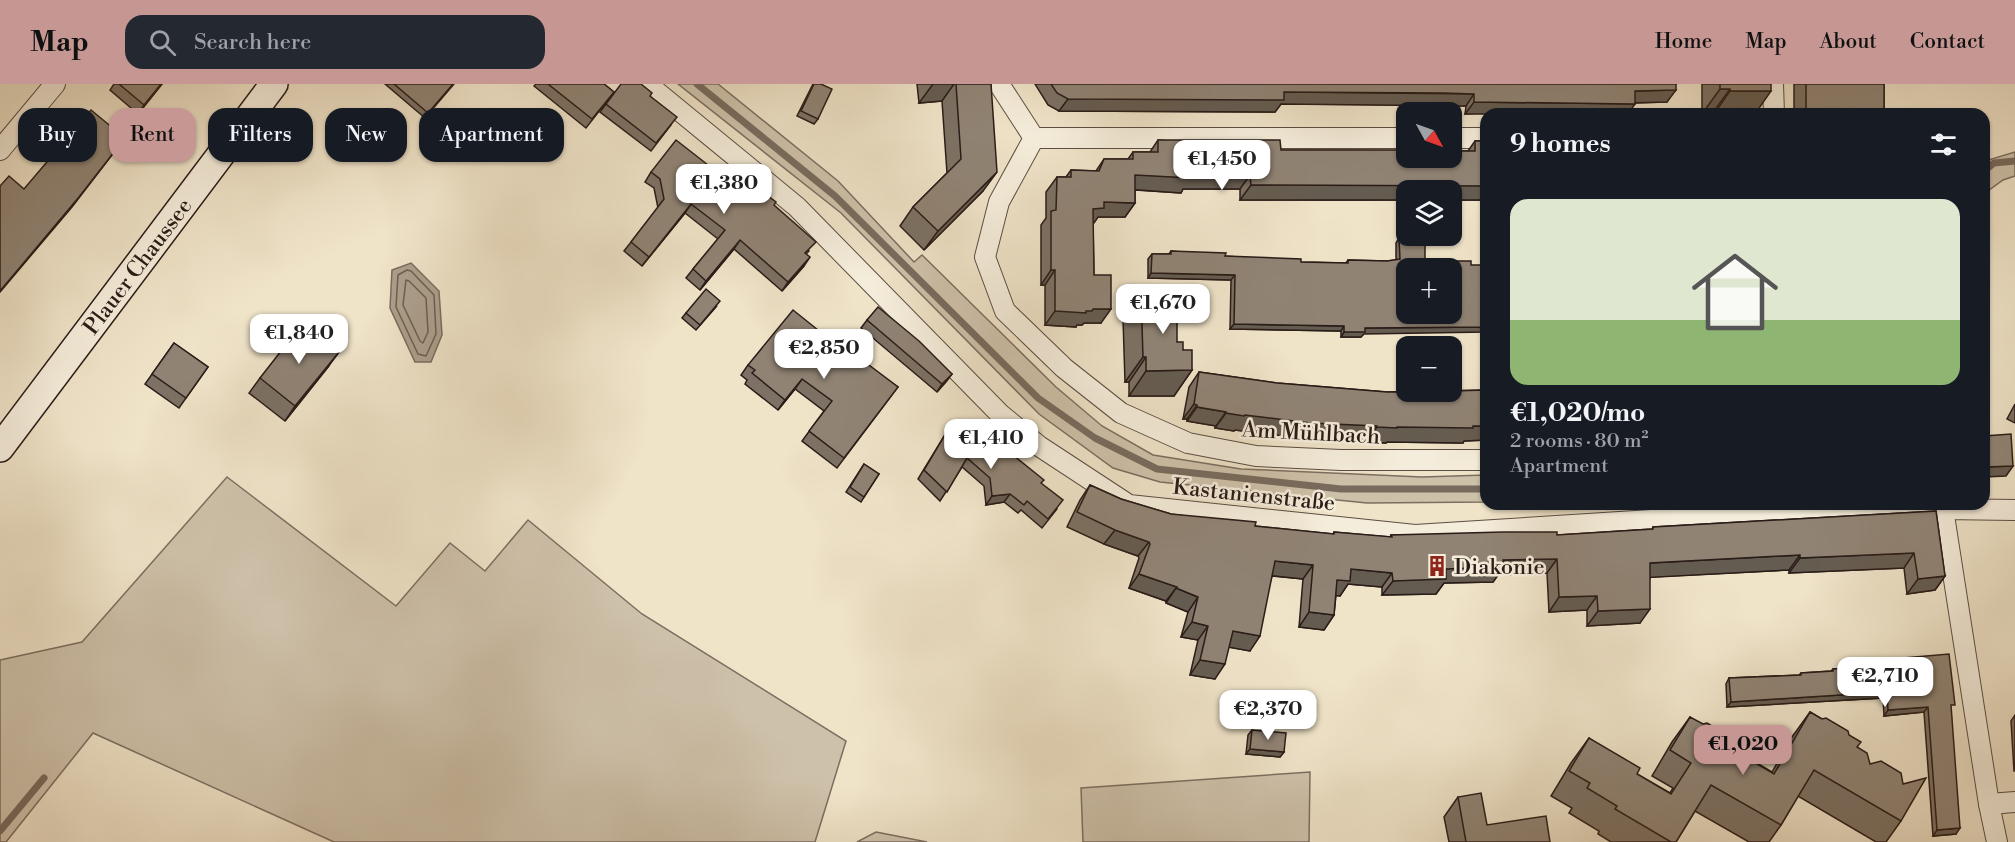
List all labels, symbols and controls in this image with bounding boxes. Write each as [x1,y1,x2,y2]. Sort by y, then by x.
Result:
search box [125,15,545,69]
text: Map [30,25,89,60]
icon: search [146,26,179,59]
text: Search here [194,29,311,56]
text: Home [1655,29,1712,55]
text: Map [1745,29,1787,55]
text: About [1820,29,1877,55]
text: Contact [1910,29,1985,55]
north arrow [1396,102,1462,168]
map controls [1396,102,1462,402]
chip: Buy [18,108,97,162]
chip: Rent [109,108,196,162]
chip: Filters [208,108,313,162]
chip: New [325,108,407,162]
chip: Apartment [419,108,564,162]
text: 9 homes [1510,128,1611,160]
icon: filters [1927,128,1960,161]
pin: €1,450 [1173,140,1271,191]
text: €1,450 [1187,147,1257,172]
pin: €1,380 [675,164,773,215]
text: €1,380 [690,171,758,196]
button: layers [1396,180,1462,246]
street label: Plauer Chaussee [78,193,198,340]
icon: home [1681,238,1789,346]
button: + [1396,258,1462,324]
pin: €1,670 [1114,284,1212,335]
text: €1,670 [1130,291,1196,316]
pin: €1,840 [250,314,348,365]
text: €1,840 [264,321,334,346]
pin: €2,850 [775,329,873,380]
text: €2,850 [788,336,860,361]
button: − [1396,336,1462,402]
text: €1,020/mo [1510,397,1645,429]
street label: Am Mühlbach [1240,416,1381,451]
pin: €1,410 [942,419,1040,470]
text: €1,410 [958,426,1024,451]
text: 2 rooms · 80 m² [1510,429,1648,454]
text: Apartment [1510,454,1608,479]
street label: Kastanienstraße [1171,474,1336,517]
building icon: Diakonie [1425,554,1449,578]
place label: Diakonie [1454,554,1545,581]
pin: €2,710 [1836,657,1934,708]
text: €2,710 [1851,664,1919,689]
pin: €2,370 [1219,690,1317,741]
text: €2,370 [1234,697,1302,722]
pin: €1,020 [1694,725,1792,776]
text: €1,020 [1708,732,1778,757]

